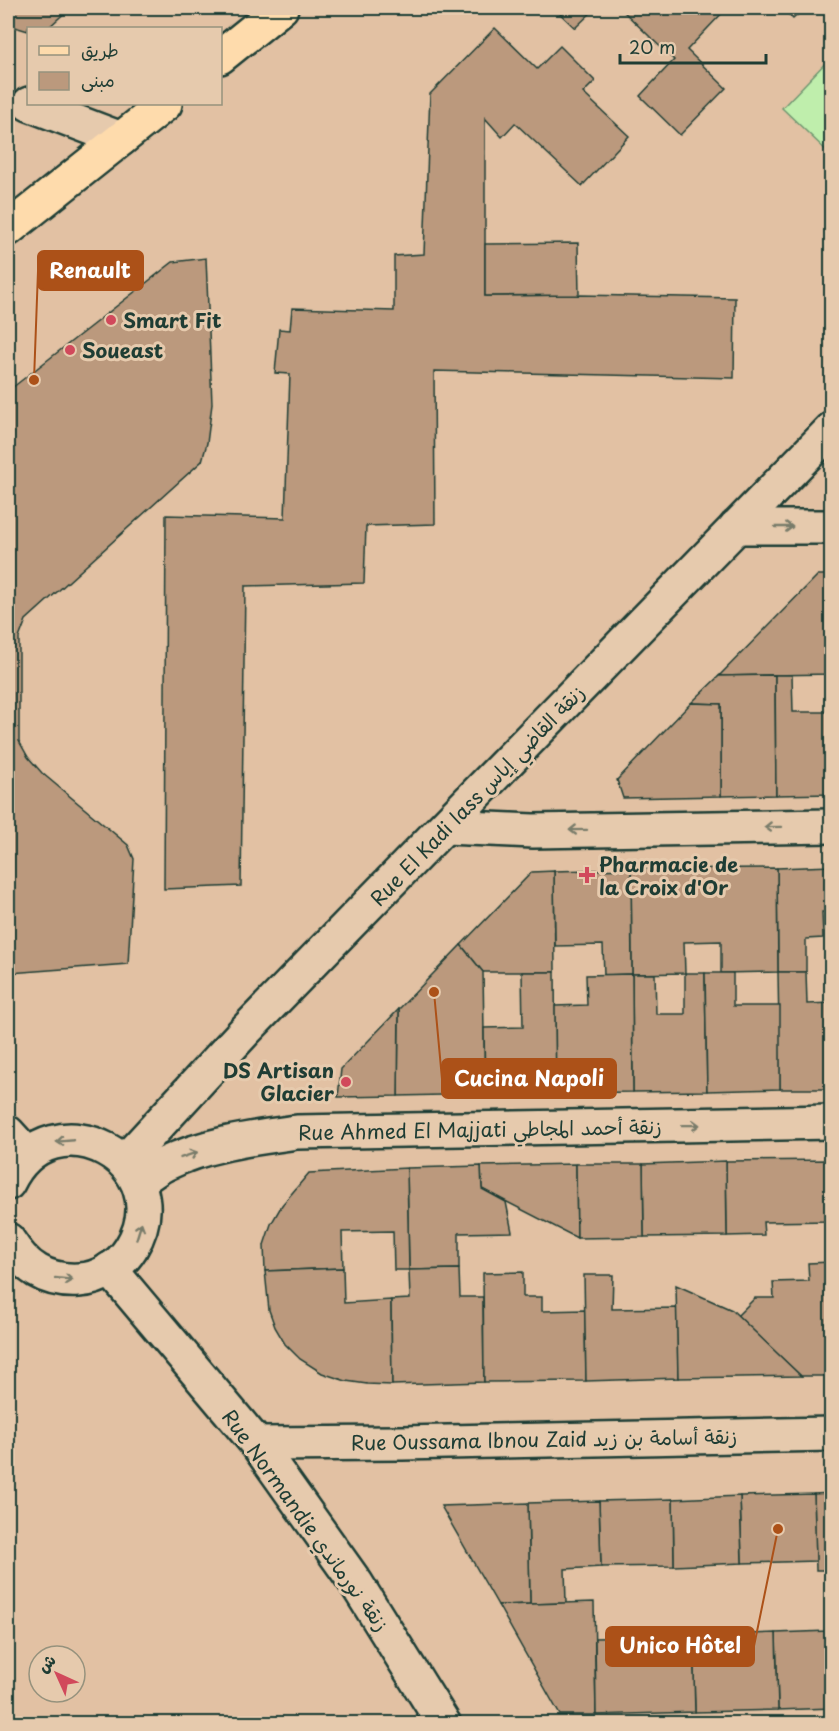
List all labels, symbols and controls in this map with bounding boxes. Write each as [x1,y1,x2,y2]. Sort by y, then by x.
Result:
legend [27,27,222,105]
scale bar [620,27,766,65]
text: 20 m [629,33,675,60]
text: طريق [81,36,119,63]
text: مبنى [81,66,115,93]
callout: Renault [38,251,143,290]
text: Renault [49,253,131,285]
place label: Smart Fit [123,305,222,335]
marker: Smart Fit [104,313,118,327]
place label: Soueast [82,335,163,365]
marker: Soueast [63,343,77,357]
one-way arrow [773,521,793,533]
street label: Rue El Kadi Iass زنقة القاضي إياس [363,678,594,915]
one-way arrow [764,821,784,833]
one-way arrow [569,824,589,836]
place label: Pharmacie de la Croix d'Or [599,849,738,902]
marker: Pharmacie de la Croix d'Or [580,868,594,882]
place label: DS Artisan Glacier [223,1055,335,1108]
callout: Cucina Napoli [442,1059,616,1098]
text: Cucina Napoli [454,1061,604,1093]
marker: DS Artisan Glacier [339,1075,353,1089]
street label: Rue Ahmed El Majjati زنقة أحمد المجاطي [298,1111,662,1151]
one-way arrow [681,1119,701,1130]
one-way arrow [56,1136,76,1147]
one-way arrow [179,1148,198,1159]
one-way arrow [134,1222,145,1240]
one-way arrow [54,1274,73,1285]
street label: Rue Normandie زنقة نورماندي [214,1403,397,1638]
street label: Rue Oussama Ibnou Zaid زنقة أسامة بن زيد [351,1421,737,1457]
callout: Unico Hôtel [606,1627,754,1666]
text: Unico Hôtel [619,1628,741,1660]
north arrow [27,1644,87,1704]
text: ش [31,1648,60,1677]

